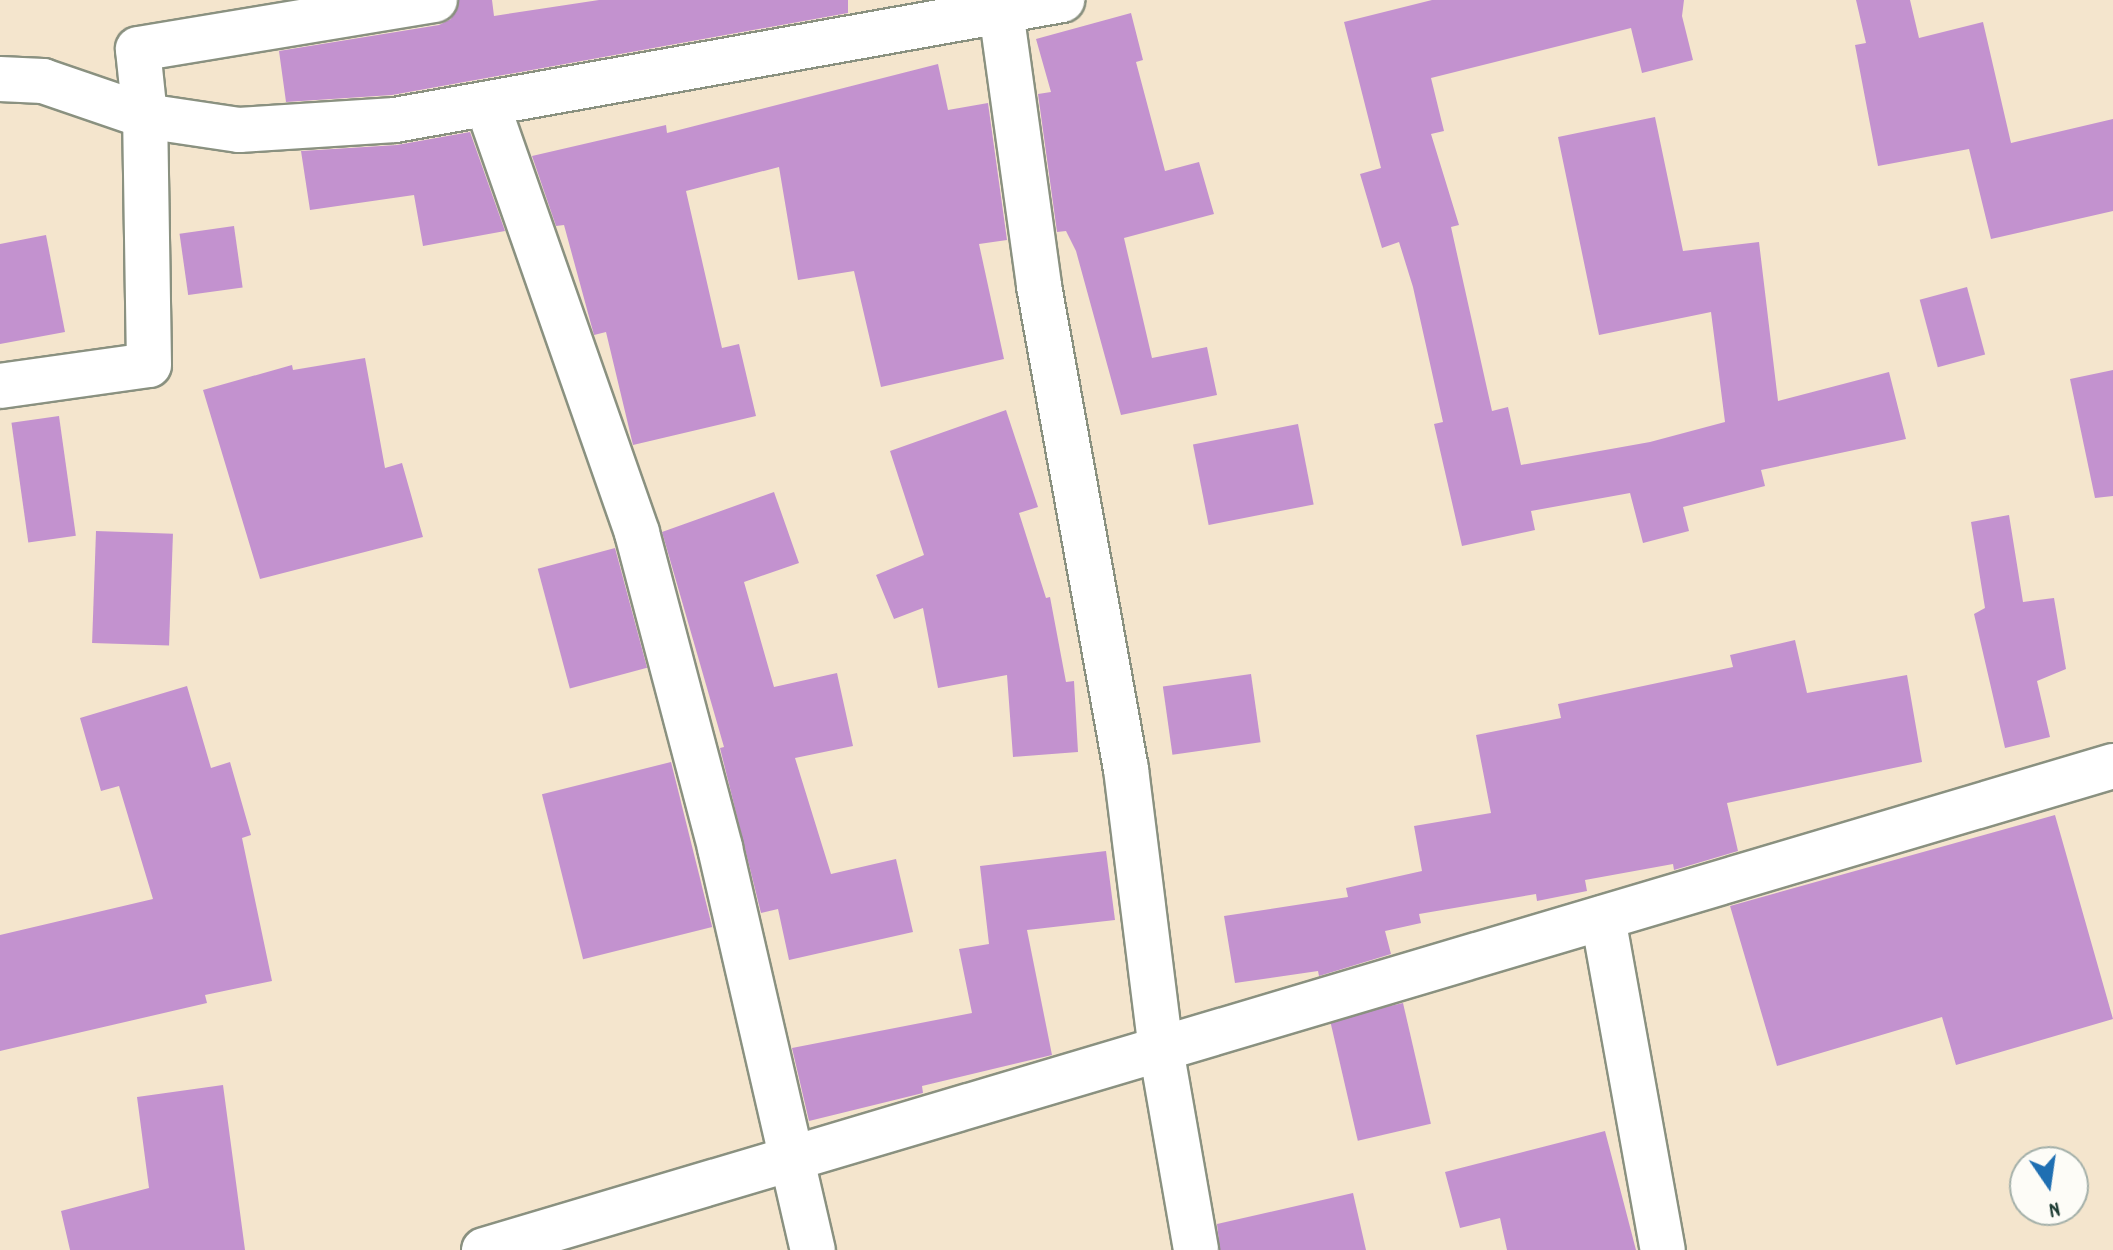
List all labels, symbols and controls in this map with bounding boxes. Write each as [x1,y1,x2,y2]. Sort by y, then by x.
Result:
north arrow [2009,1146,2089,1226]
text: N [2045,1192,2063,1224]

